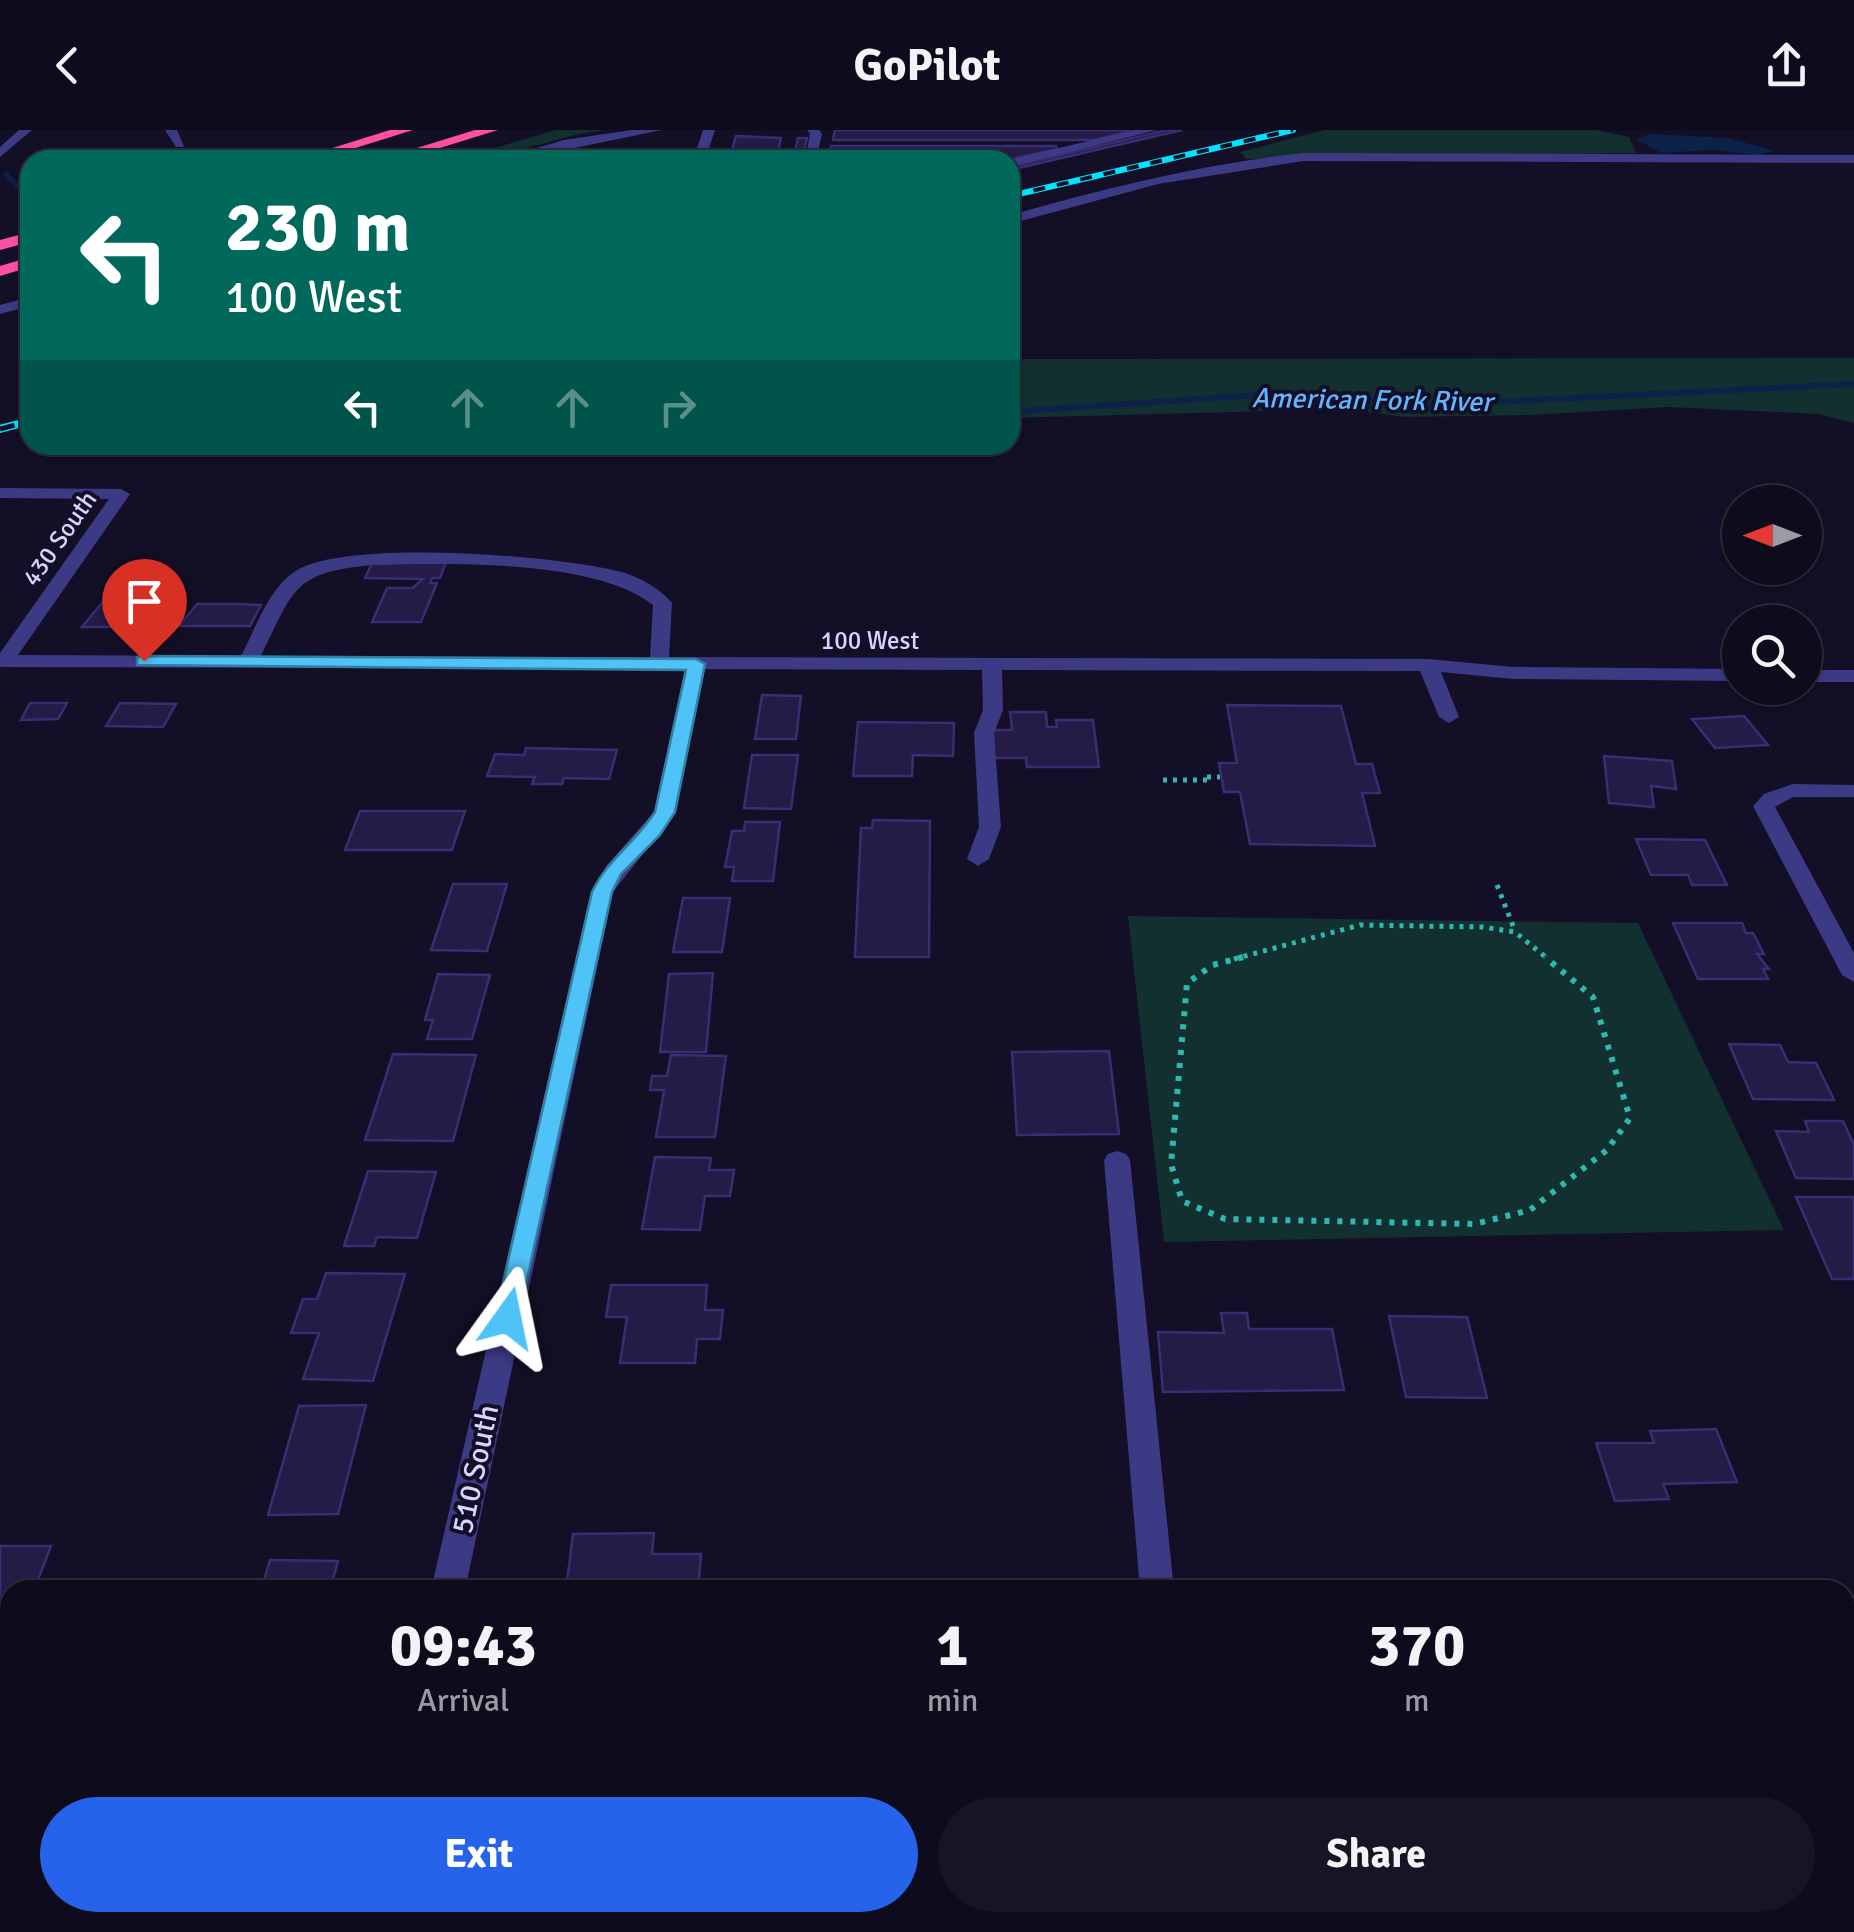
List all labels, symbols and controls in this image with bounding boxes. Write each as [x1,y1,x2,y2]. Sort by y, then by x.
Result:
icon: back [40,38,95,93]
text: GoPilot [854,38,1000,93]
icon: share [1759,38,1814,93]
text: 230 m [225,184,410,270]
icon: left [60,190,190,320]
text: 100 West [225,270,402,325]
icon: left [335,380,390,435]
icon: ahead [440,380,495,435]
icon: ahead [545,380,600,435]
icon: right [650,380,705,435]
water label: American Fork River [1252,381,1496,419]
street label: 430 South [15,485,103,592]
north arrow [1722,485,1822,585]
map controls [1722,485,1822,705]
pin [102,559,187,662]
icon: arrive [117,574,172,629]
button: search [1722,605,1822,705]
street label: 100 West [821,625,919,656]
position arrow [456,1266,560,1370]
street label: 510 South [444,1401,507,1537]
text: 09:43 [390,1609,537,1683]
text: 1 [936,1609,969,1683]
text: 370 [1368,1609,1465,1683]
text: Arrival [417,1681,509,1720]
text: min [927,1681,978,1720]
text: m [1404,1681,1429,1720]
button: Exit [40,1797,918,1912]
button: Share [938,1797,1815,1912]

